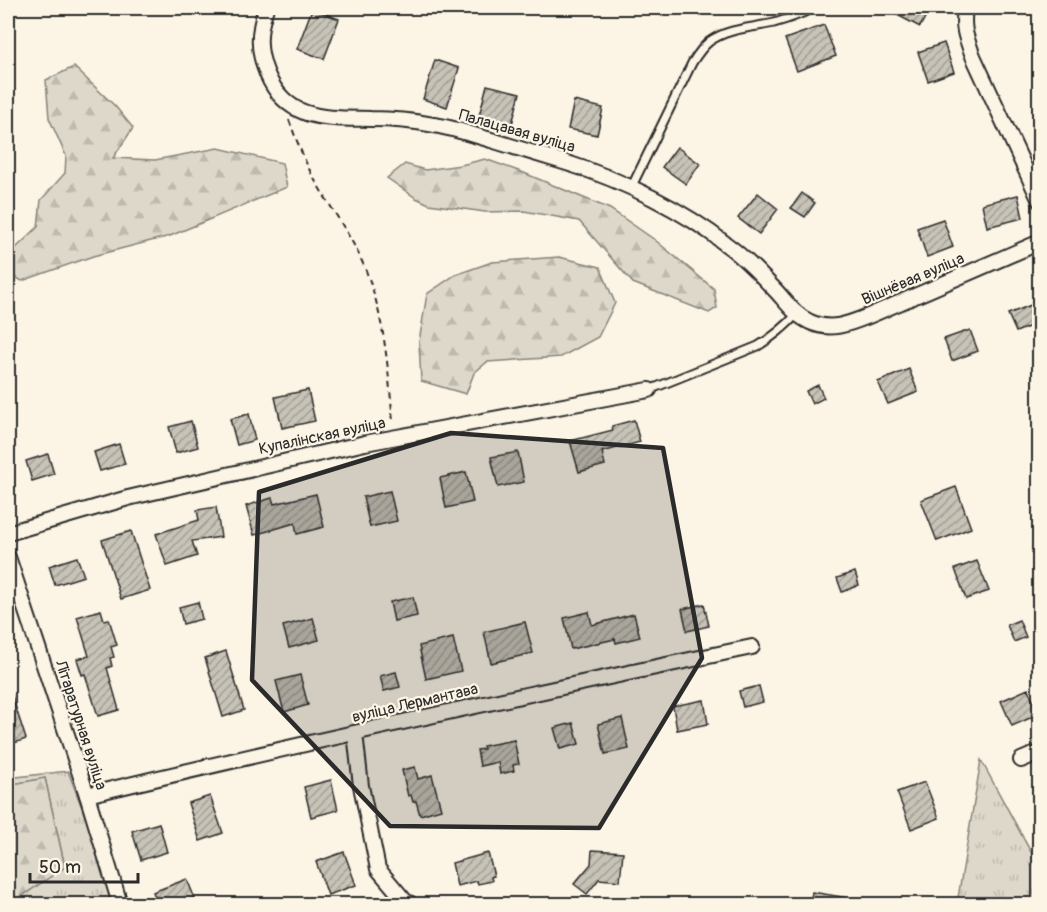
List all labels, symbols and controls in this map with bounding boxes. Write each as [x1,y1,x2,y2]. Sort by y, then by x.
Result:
street label: Палацавая вуліца [457,105,577,157]
street label: Вішнёвая вуліца [859,248,967,310]
street label: Купалінская вуліца [257,413,387,459]
street label: Літаратурная вуліца [50,657,111,792]
street label: вуліца Лермантава [350,679,480,727]
scale bar [30,846,138,884]
text: 50 m [39,856,81,879]

